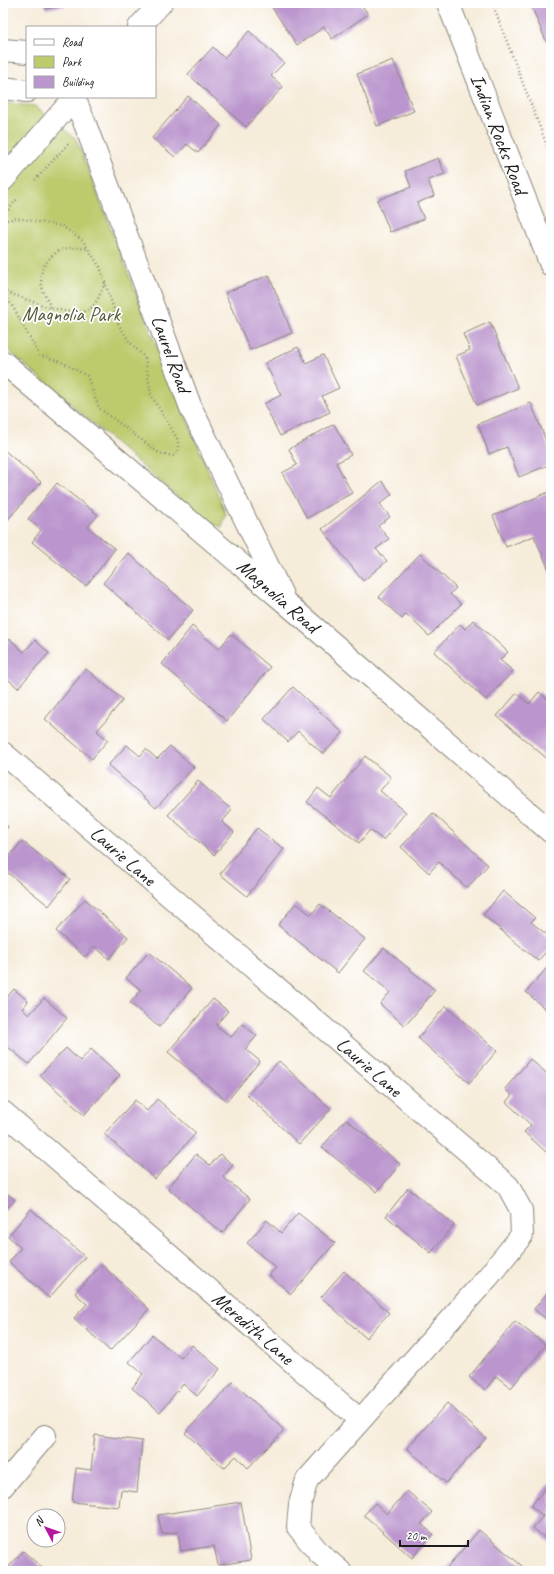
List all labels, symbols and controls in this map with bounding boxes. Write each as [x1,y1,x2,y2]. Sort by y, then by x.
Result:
legend [26,26,156,98]
text: Road [62,34,84,50]
text: Park [62,54,83,70]
street label: Indian Rocks Road [465,70,535,201]
text: Building [62,74,94,90]
park label: Magnolia Park [22,302,122,327]
street label: Laurel Road [146,312,198,399]
street label: Magnolia Road [232,554,327,641]
street label: Laurie Lane [85,821,162,892]
street label: Laurie Lane [331,1032,408,1103]
street label: Meredith Lane [207,1286,300,1371]
north arrow [26,1508,66,1548]
text: N [31,1513,47,1529]
scale bar [400,1522,468,1548]
text: 20 m [406,1528,428,1544]

